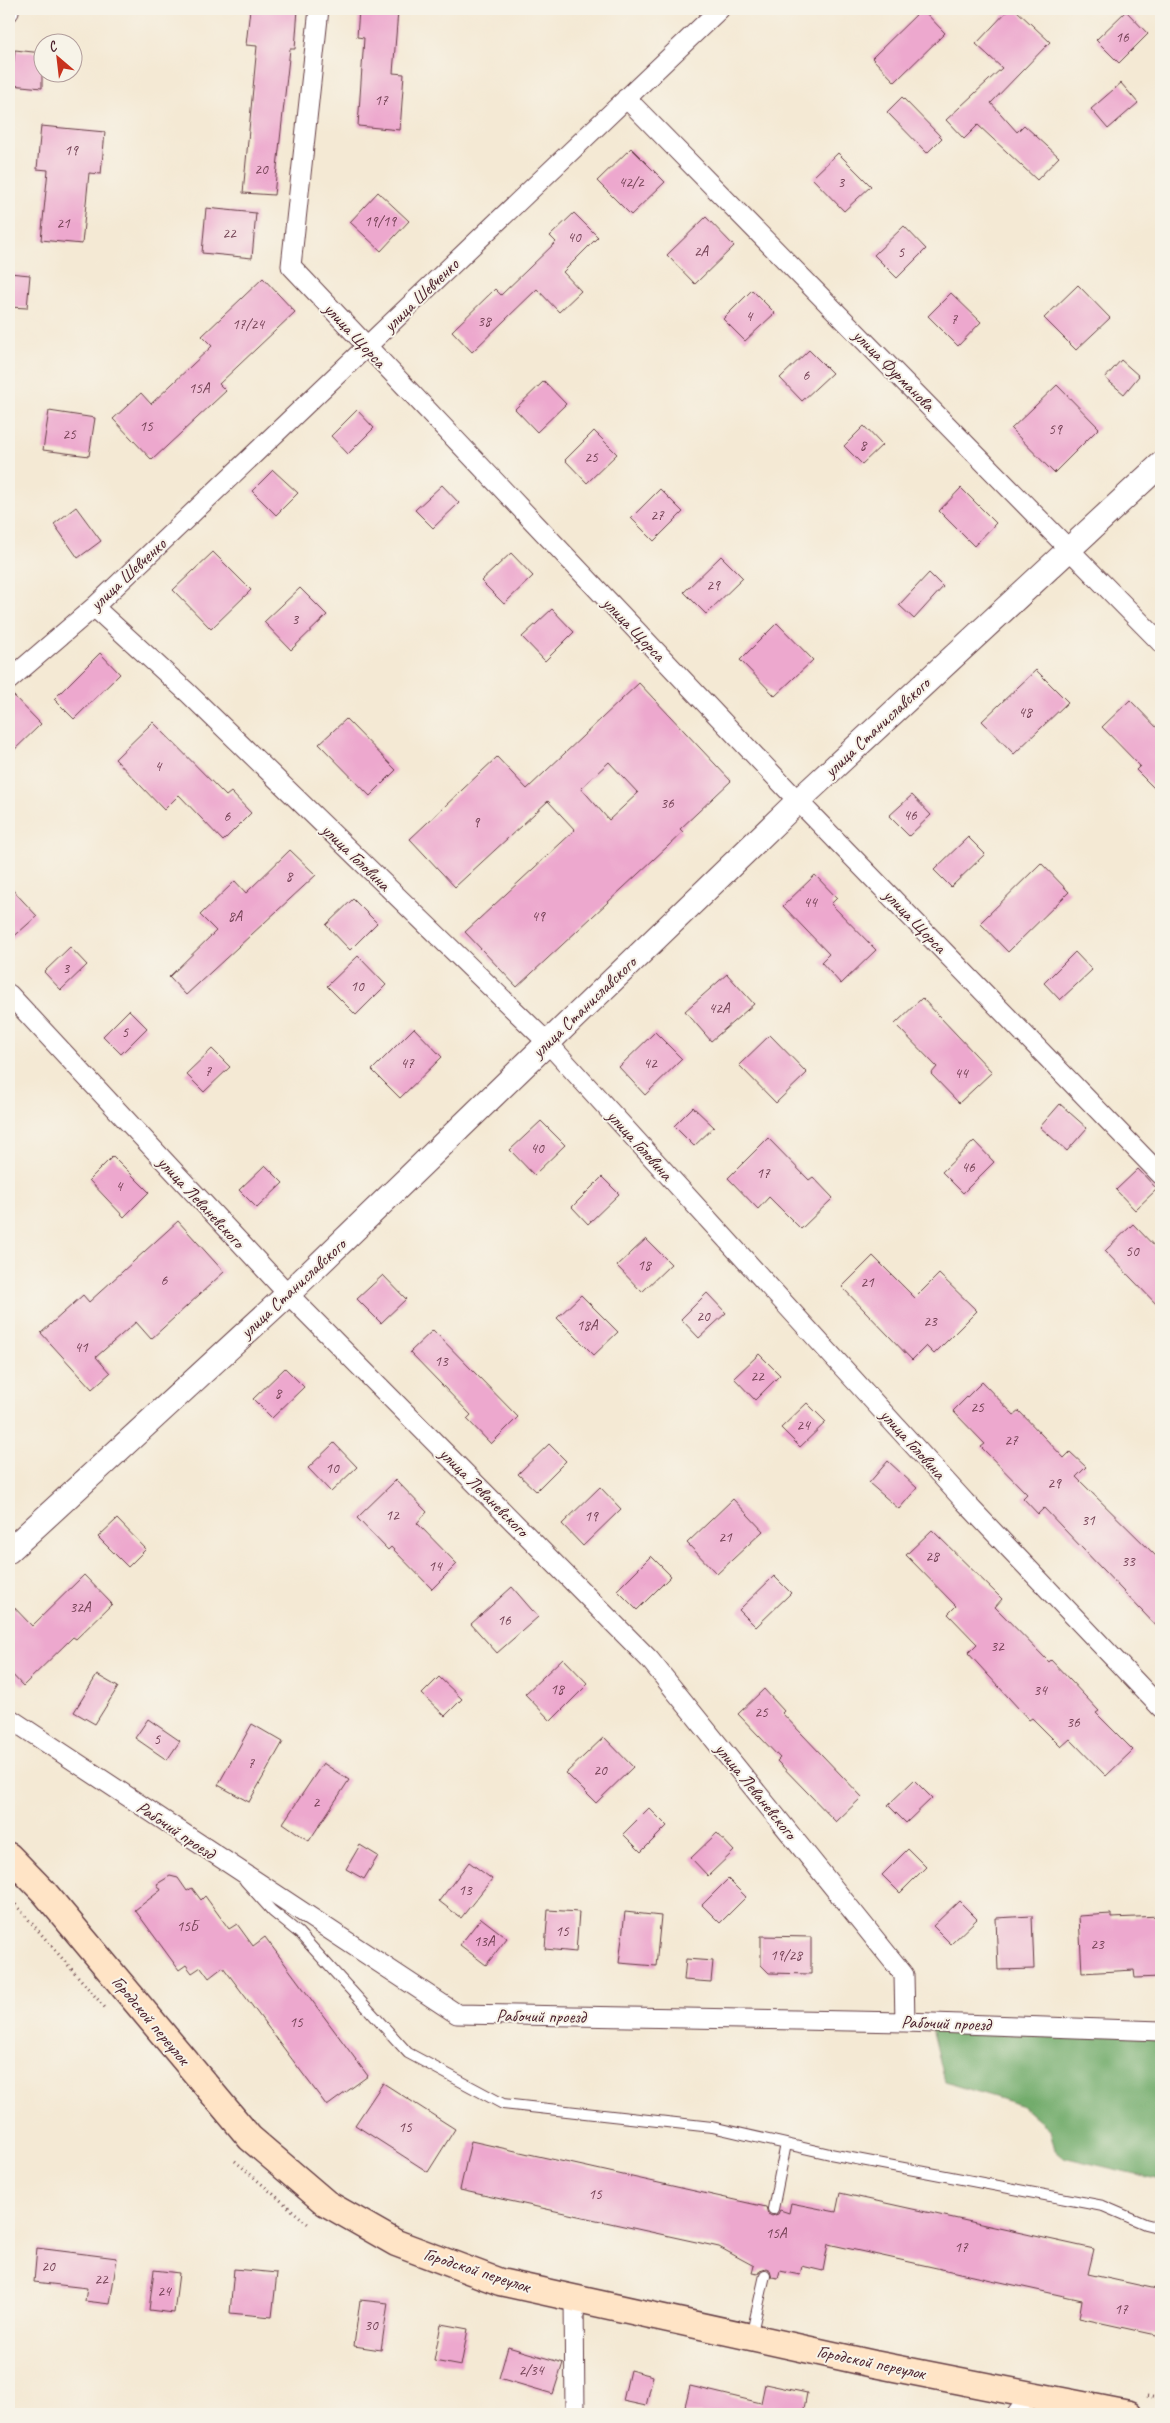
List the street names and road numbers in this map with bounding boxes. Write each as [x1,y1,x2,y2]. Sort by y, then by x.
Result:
street label: улица Шевченко [378,253,464,337]
street label: улица Щорса [319,297,392,373]
street label: улица Фурманова [848,324,940,416]
street label: улица Шевченко [85,532,172,616]
street label: улица Щорса [597,592,671,667]
street label: улица Станиславского [819,671,936,782]
street label: улица Головина [316,818,396,896]
street label: улица Щорса [878,884,952,959]
street label: улица Станиславского [527,951,642,1063]
street label: улица Головина [602,1104,678,1186]
street label: улица Леваневского [152,1151,250,1254]
street label: улица Станиславского [235,1232,352,1343]
street label: улица Головина [875,1403,951,1485]
street label: улица Леваневского [434,1442,535,1543]
street label: улица Леваневского [710,1738,803,1845]
street label: Рабочий проезд [133,1796,221,1865]
street label: Городской переулок [107,1971,196,2071]
street label: Рабочий проезд [496,2004,588,2028]
street label: Рабочий проезд [901,2010,993,2036]
street label: Городской переулок [421,2243,535,2298]
street label: Городской переулок [815,2340,929,2385]

